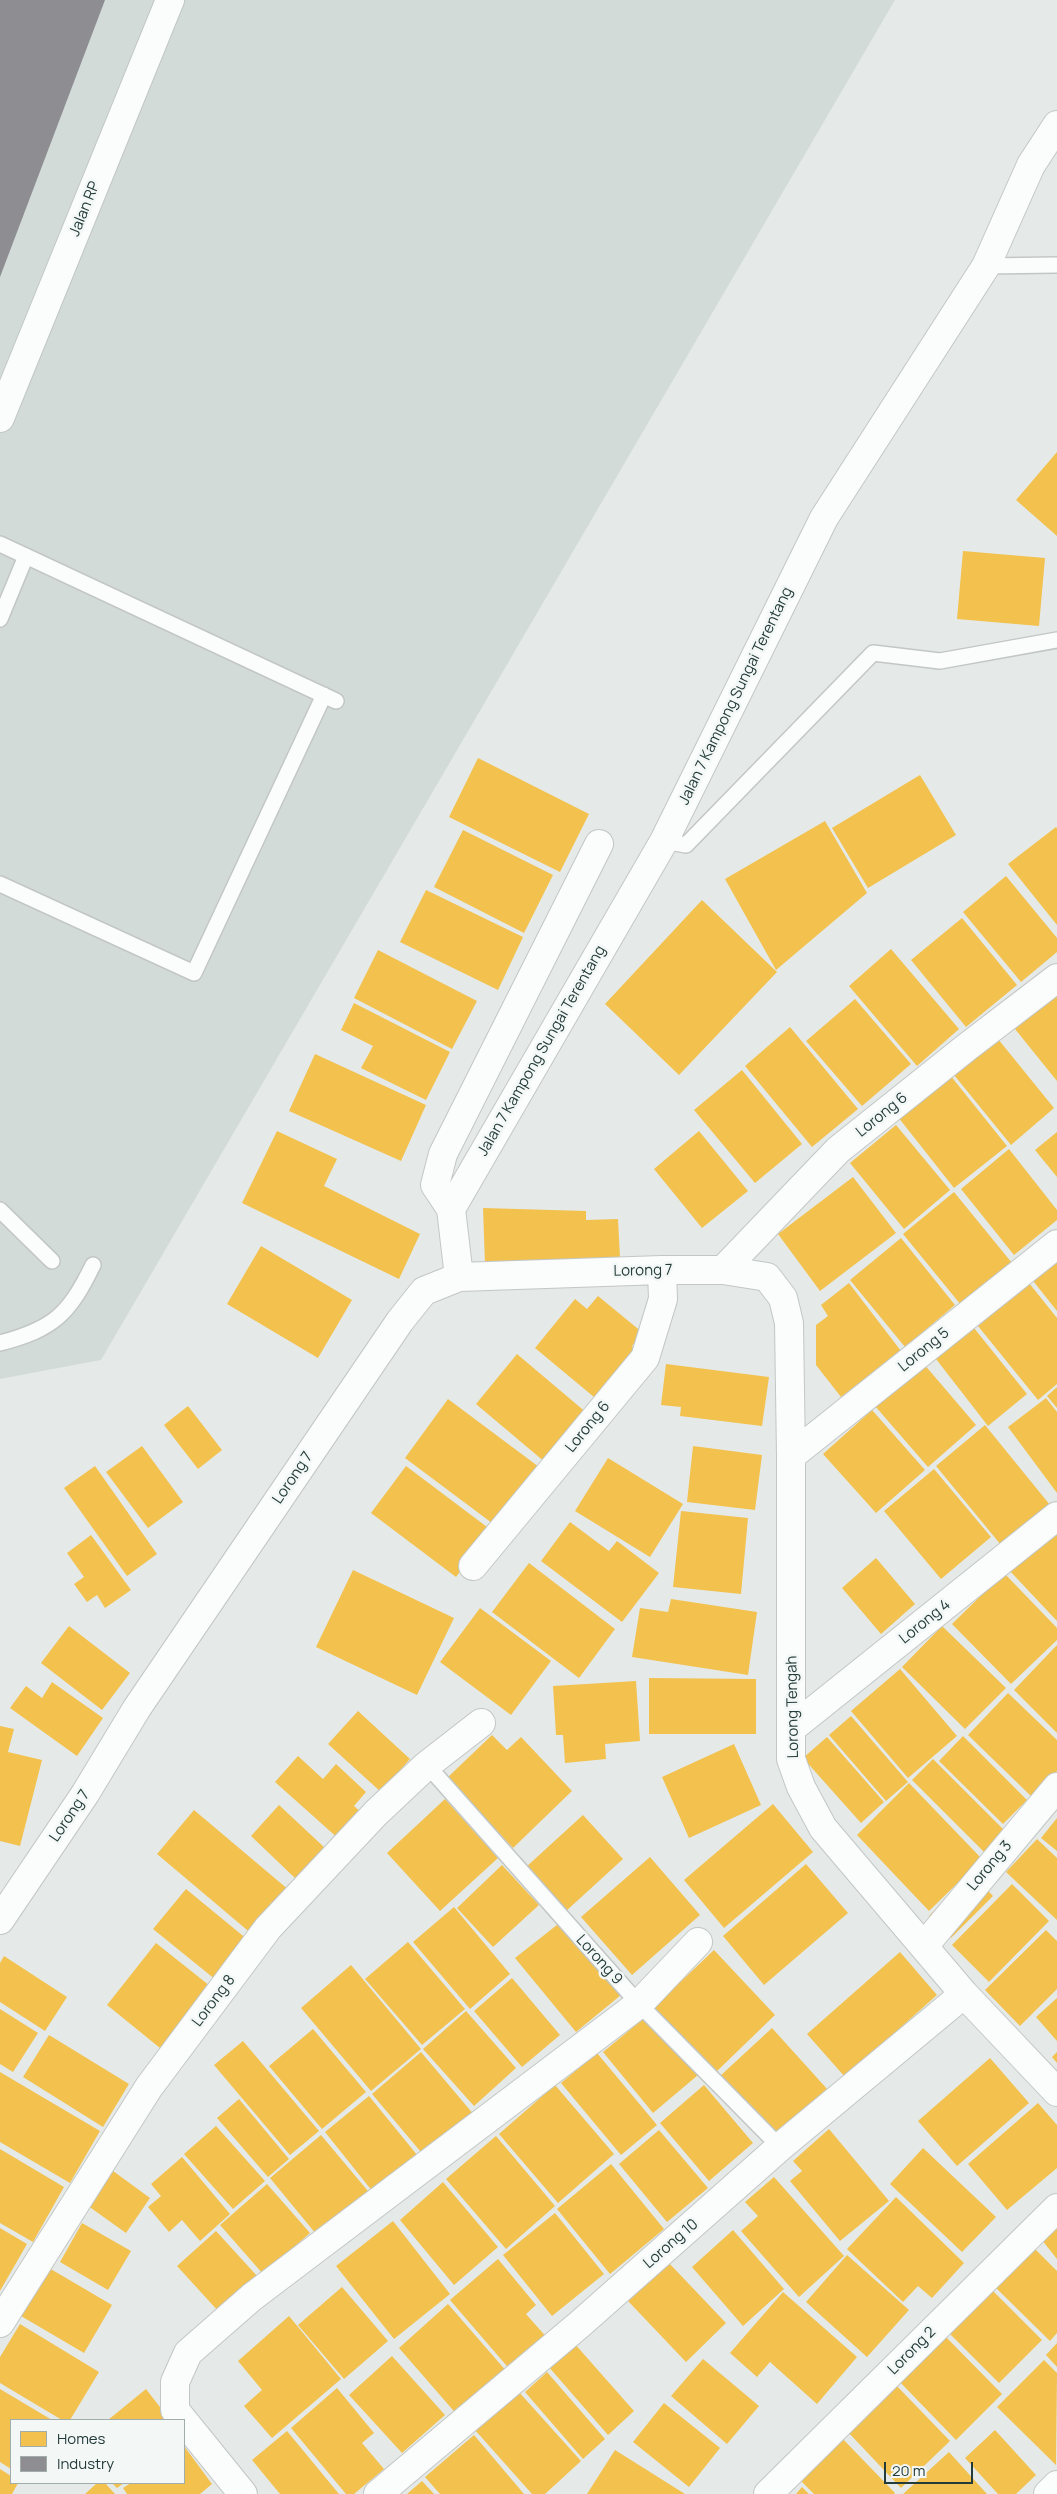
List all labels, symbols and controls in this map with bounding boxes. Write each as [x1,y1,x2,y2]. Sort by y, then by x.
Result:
street label: Jalan RP [66,179,104,239]
street label: Jalan 7 Kampong Sungai Terentang [675,584,797,808]
street label: Jalan 7 Kampong Sungai Terentang [474,942,610,1160]
street label: Lorong 6 [853,1089,911,1141]
street label: Lorong 7 [613,1261,673,1281]
street label: Lorong 5 [895,1324,953,1376]
street label: Lorong 6 [562,1398,614,1456]
street label: Lorong 7 [269,1449,317,1507]
street label: Lorong 4 [896,1596,954,1648]
street label: Lorong Tengah [783,1655,803,1759]
street label: Lorong 7 [46,1787,94,1845]
street label: Lorong 3 [964,1837,1016,1895]
street label: Lorong 9 [572,1931,626,1989]
street label: Lorong 8 [189,1972,239,2030]
street label: Lorong 10 [640,2215,702,2273]
street label: Lorong 2 [884,2323,940,2379]
legend [10,2419,185,2484]
text: Homes [57,2428,105,2449]
scale bar [887,2452,976,2484]
text: Industry [57,2453,114,2474]
text: 20 m [892,2460,925,2481]

